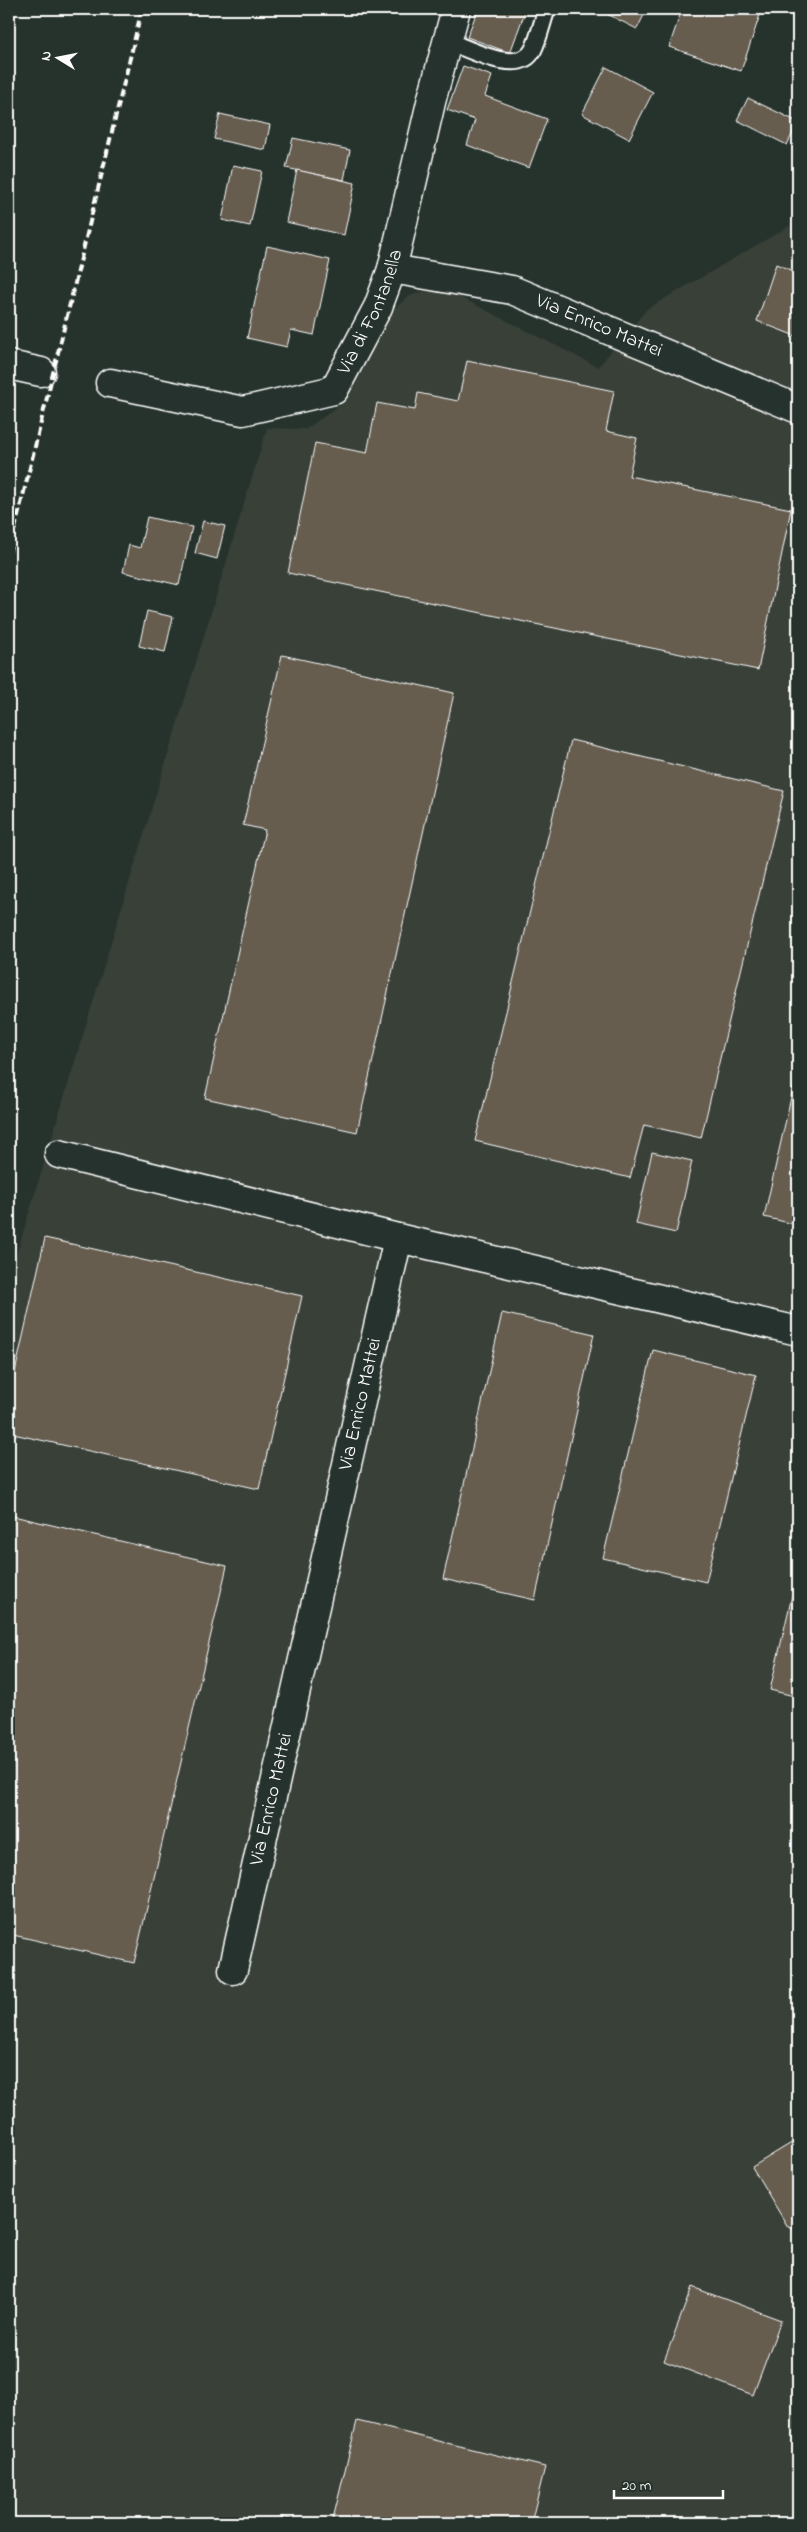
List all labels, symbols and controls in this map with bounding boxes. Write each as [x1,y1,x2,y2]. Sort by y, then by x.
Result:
north arrow [32,32,82,82]
text: N [36,50,58,62]
street label: Via di Fontanella [330,246,411,381]
street label: Via Enrico Mattei [530,286,667,365]
street label: Via Enrico Mattei [331,1335,390,1474]
street label: Via Enrico Mattei [242,1730,300,1869]
scale bar [614,2467,723,2499]
text: 20 m [622,2475,652,2497]

